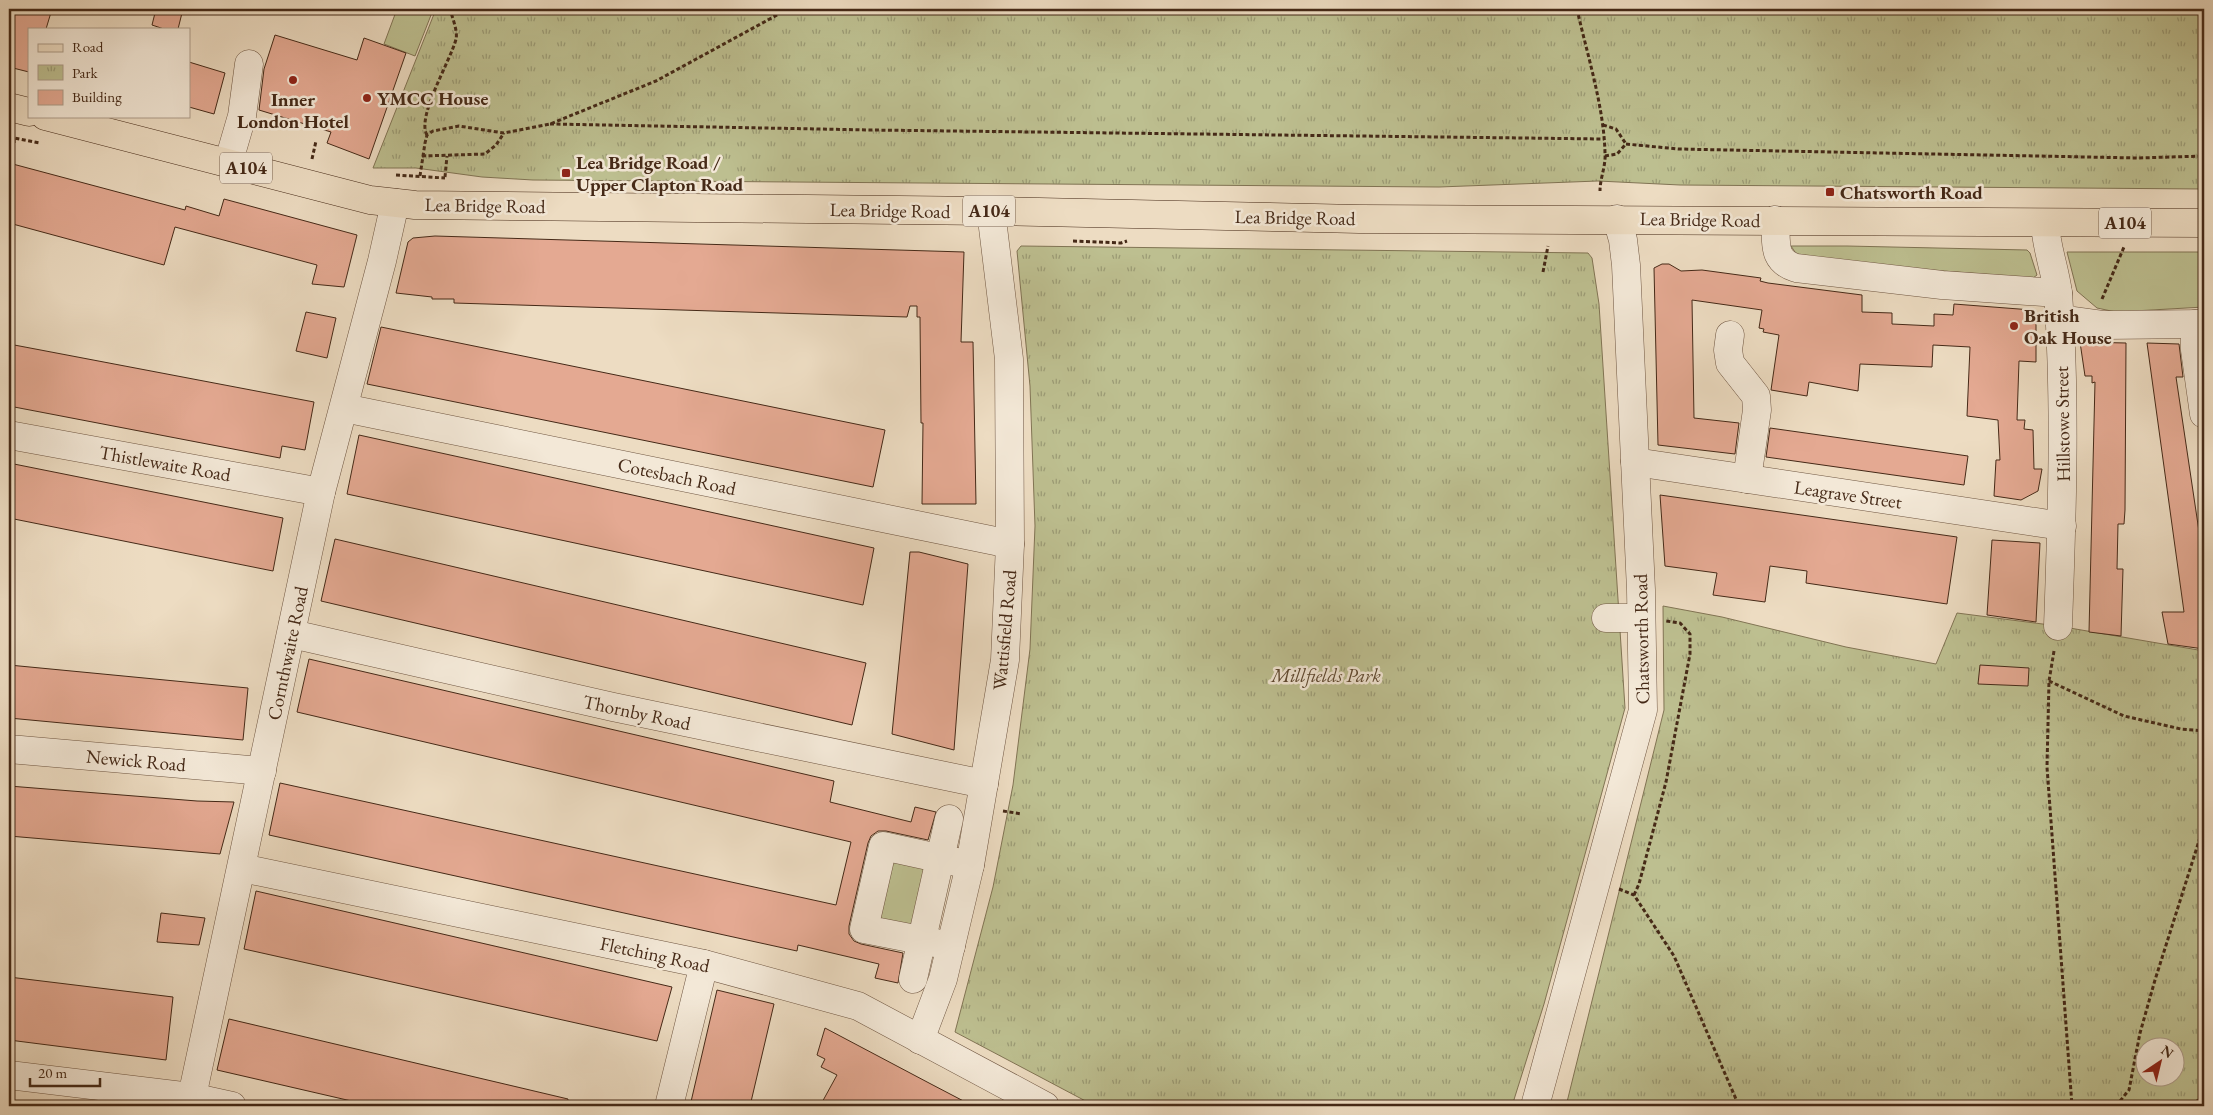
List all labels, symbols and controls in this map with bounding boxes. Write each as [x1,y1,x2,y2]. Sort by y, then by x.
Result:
legend [28,28,190,118]
text: Road [72,37,104,56]
text: Park [72,63,99,82]
marker: Inner London Hotel [287,74,299,86]
place label: YMCC House [377,86,488,111]
text: Building [72,87,122,106]
place label: Inner London Hotel [237,87,350,134]
marker: YMCC House [361,92,373,104]
place label: Lea Bridge Road / Upper Clapton Road [576,150,744,197]
road number: A104 [220,152,272,184]
marker: Lea Bridge Road / Upper Clapton Road [560,167,572,179]
place label: Chatsworth Road [1840,180,1983,205]
marker: Chatsworth Road [1824,186,1836,198]
street label: Lea Bridge Road [424,192,546,219]
road number: A104 [963,196,1015,227]
street label: Lea Bridge Road [829,197,951,224]
street label: Lea Bridge Road [1234,204,1356,231]
street label: Lea Bridge Road [1639,206,1761,233]
road number: A104 [2099,208,2151,238]
place label: British Oak House [2024,303,2112,350]
marker: British Oak House [2008,320,2020,332]
street label: Hillstowe Street [2049,366,2076,482]
street label: Thistlewaite Road [97,440,233,487]
street label: Cotesbach Road [615,452,739,501]
street label: Leagrave Street [1792,475,1904,514]
street label: Wattisfield Road [987,568,1022,691]
street label: Chatsworth Road [1628,573,1655,704]
street label: Cornthwaite Road [261,583,314,722]
park label: Millfields Park [1270,663,1381,688]
street label: Thornby Road [581,689,693,736]
street label: Newick Road [85,744,187,777]
street label: Fletching Road [598,931,713,978]
north arrow [2136,1038,2186,1088]
text: N [2158,1041,2178,1062]
scale bar [30,1055,100,1087]
text: 20 m [38,1063,67,1082]

